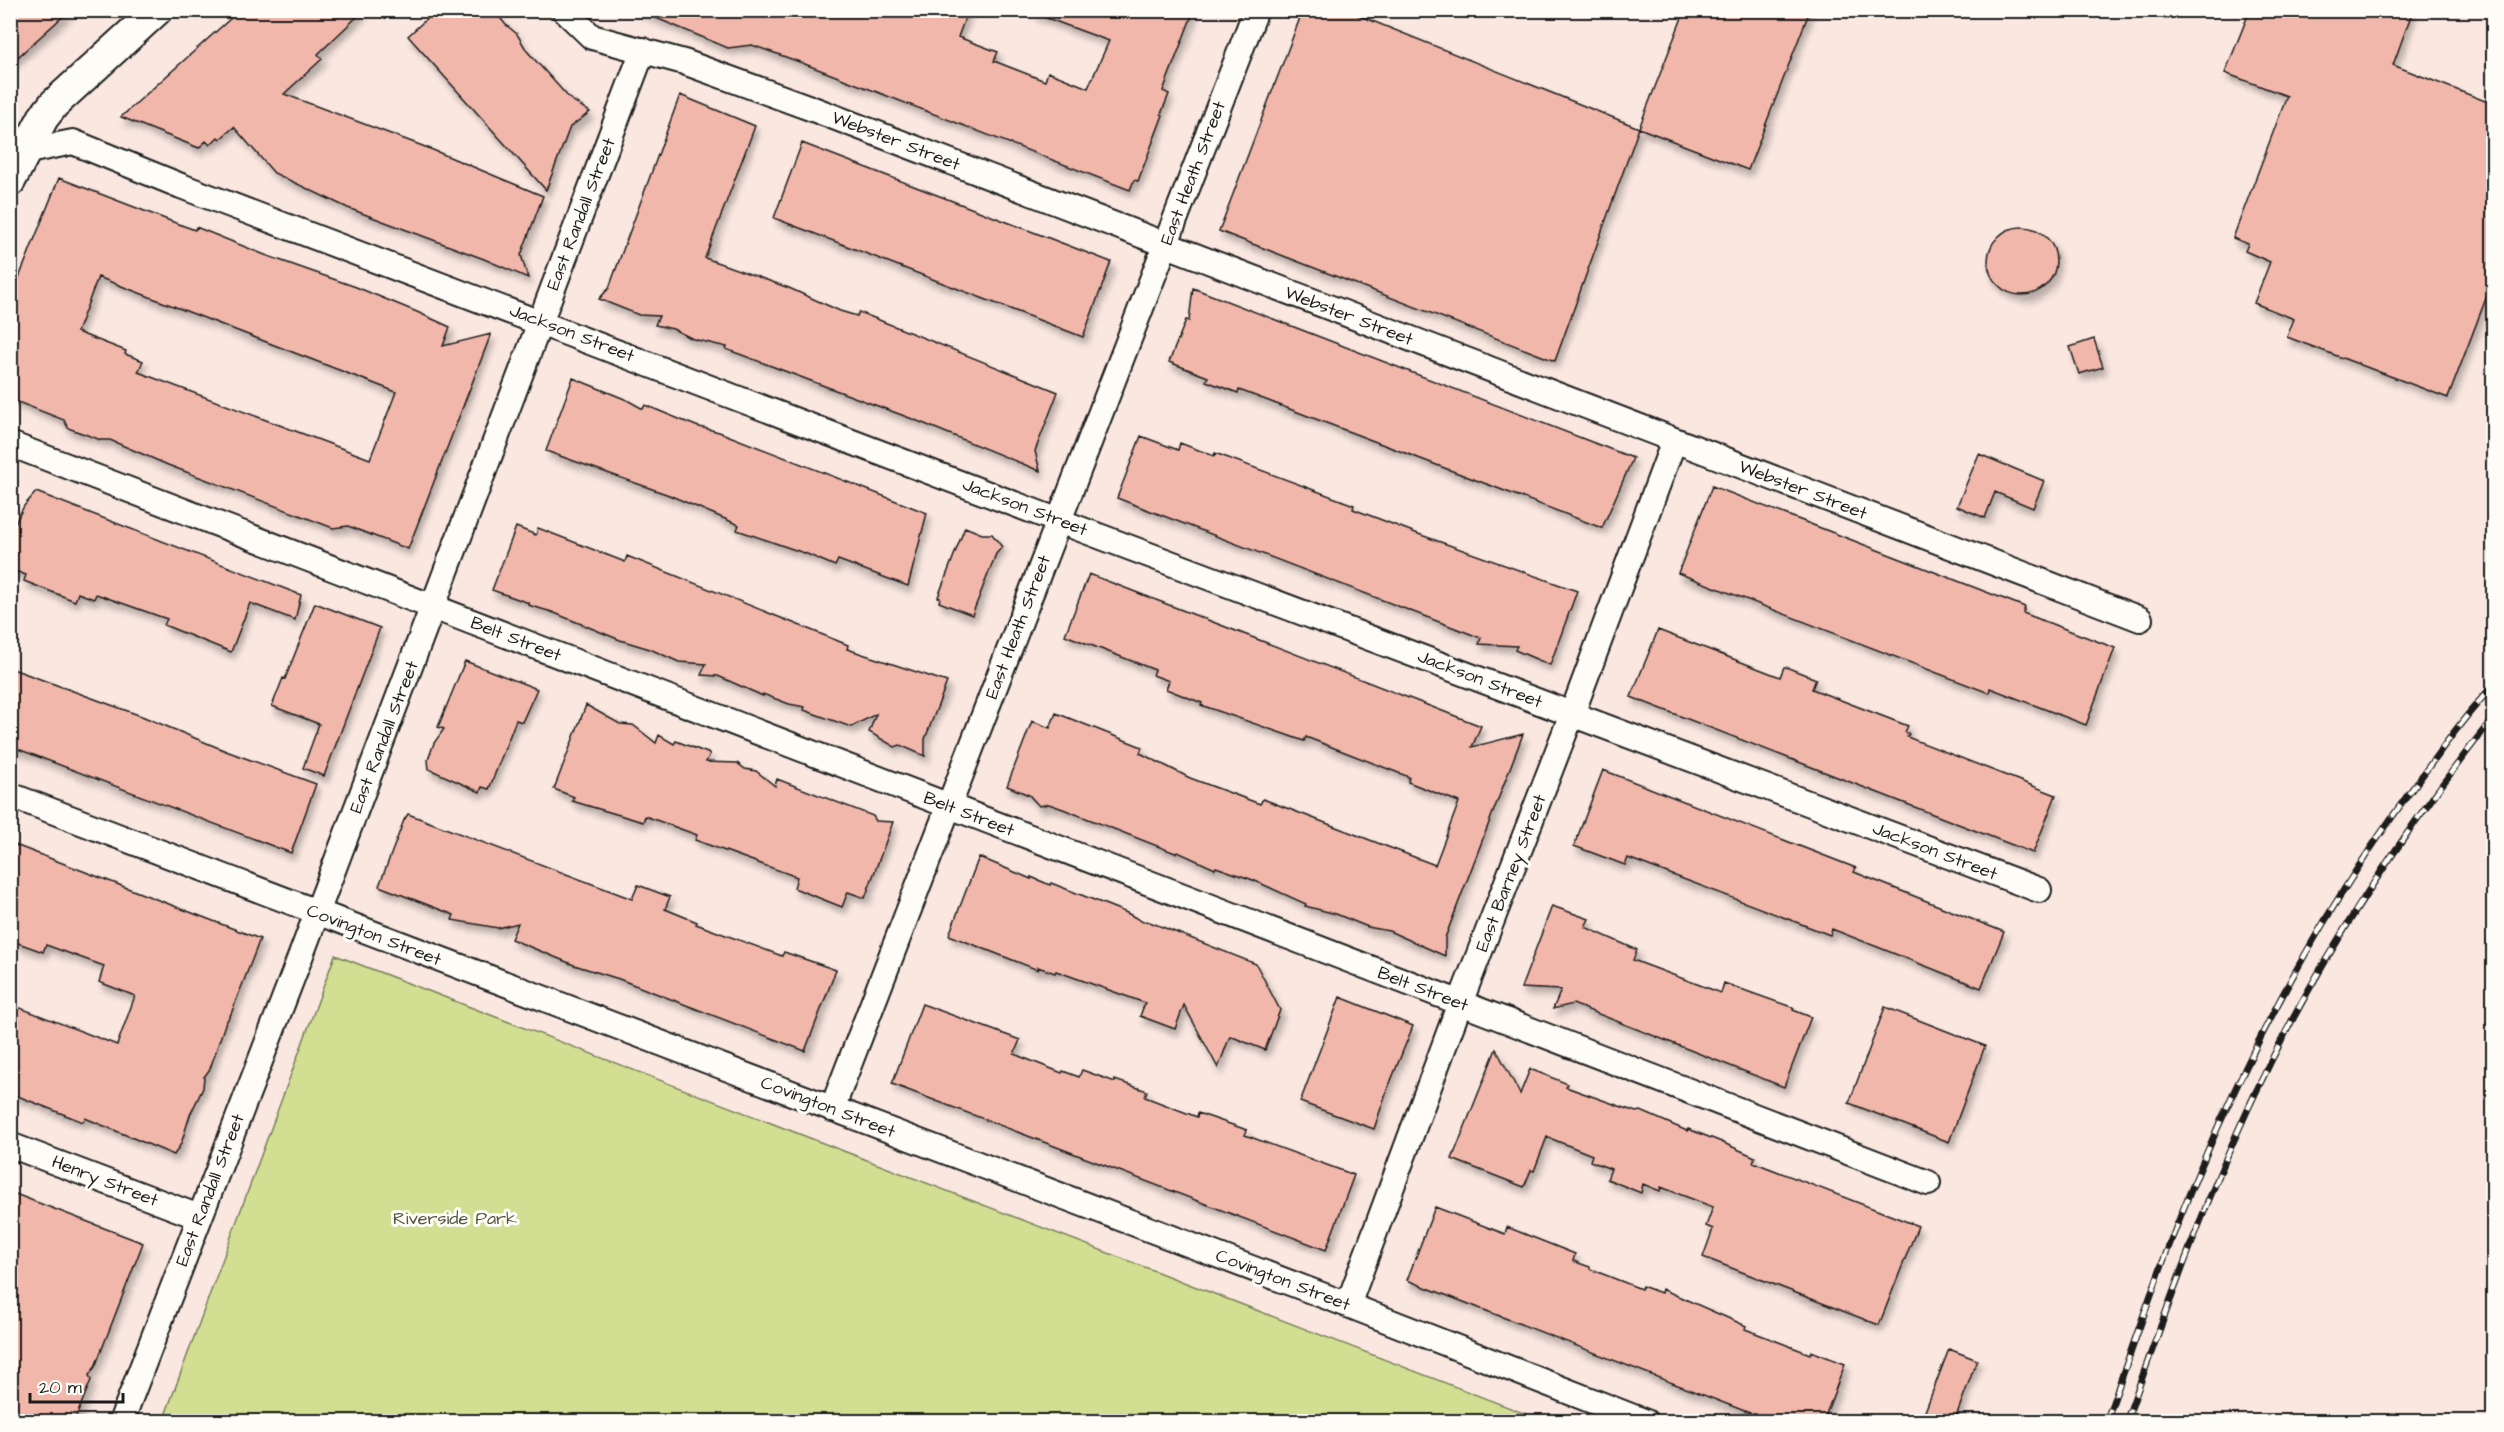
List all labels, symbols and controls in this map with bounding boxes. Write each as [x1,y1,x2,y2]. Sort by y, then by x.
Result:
street label: East Heath Street [1154,97,1232,248]
street label: Webster Street [828,105,964,177]
street label: East Randall Street [540,134,622,294]
street label: Webster Street [1281,280,1417,352]
street label: Jackson Street [506,298,639,369]
street label: Webster Street [1735,454,1871,526]
street label: Jackson Street [959,472,1092,543]
street label: East Heath Street [979,551,1057,702]
street label: Belt Street [467,610,566,668]
street label: Jackson Street [1414,644,1547,715]
street label: East Randall Street [343,657,425,817]
street label: Belt Street [920,785,1019,843]
street label: East Barney Street [1469,790,1554,956]
street label: Jackson Street [1869,816,2002,887]
street label: Covington Street [303,898,446,973]
street label: Belt Street [1374,960,1473,1018]
street label: Covington Street [757,1070,900,1145]
street label: East Randall Street [169,1110,251,1270]
street label: Henry Street [48,1149,163,1214]
park label: Riverside Park [393,1206,517,1231]
street label: Covington Street [1212,1243,1355,1318]
scale bar [30,1366,123,1404]
text: 20 m [39,1375,82,1400]

